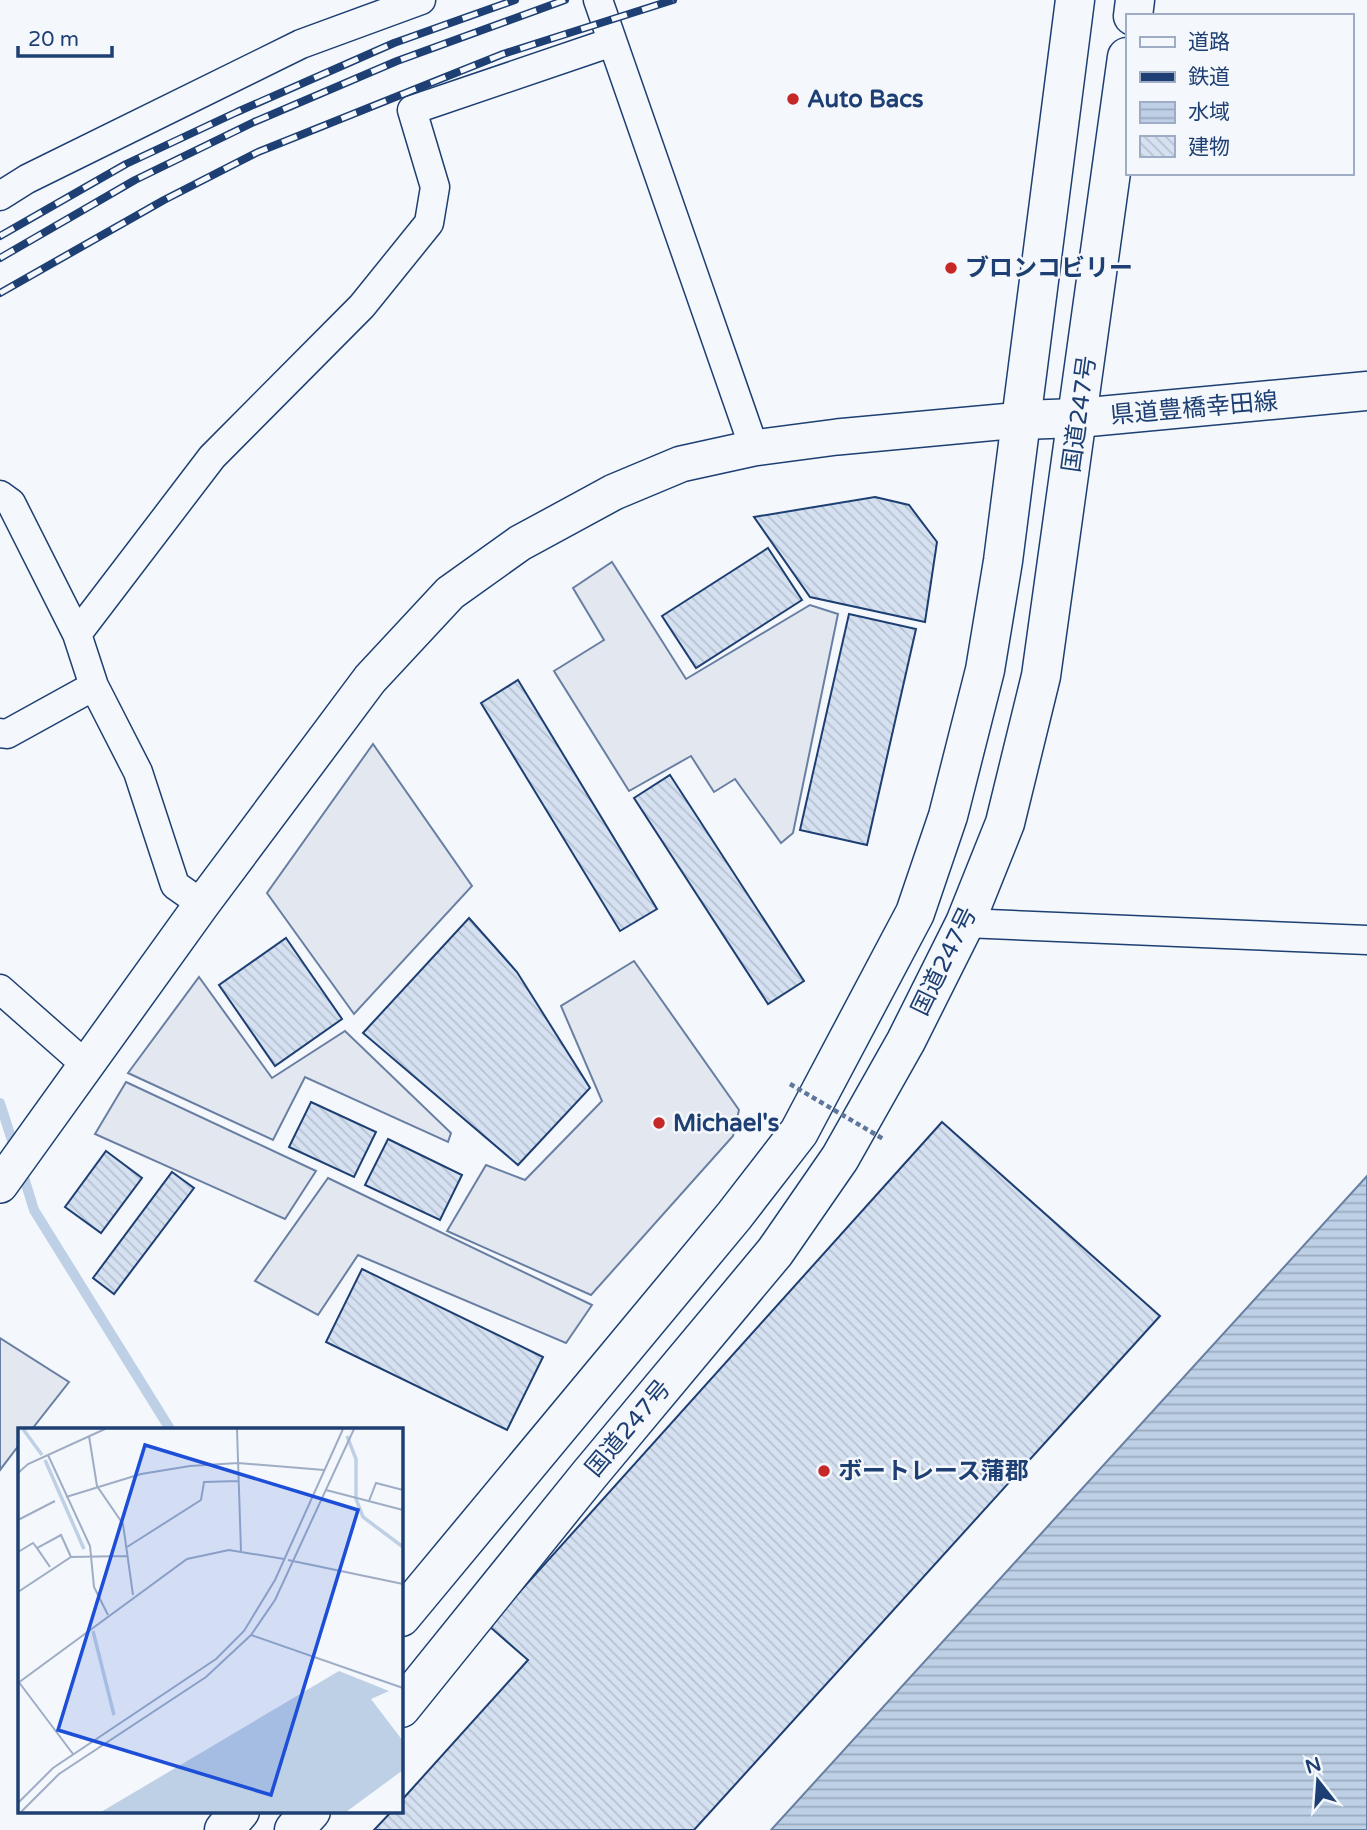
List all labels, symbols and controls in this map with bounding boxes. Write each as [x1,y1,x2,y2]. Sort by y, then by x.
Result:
scale bar [18,14,112,58]
legend [1126,14,1353,175]
text: 20 m [28,27,79,52]
text: 道路 [1188,30,1230,55]
text: 鉄道 [1188,65,1230,90]
place label: Auto Bacs [807,85,923,114]
marker: Auto Bacs [785,91,801,107]
text: 水域 [1188,100,1230,125]
text: 建物 [1188,135,1230,160]
place label: ブロンコビリー [965,254,1133,283]
marker: ブロンコビリー [943,260,959,276]
street label: 国道247号 [1057,354,1102,474]
street label: 県道豊橋幸田線 [1109,387,1279,430]
street label: 国道247号 [906,902,983,1020]
place label: Michael's [673,1109,779,1138]
marker: Michael's [651,1115,667,1131]
street label: 国道247号 [580,1374,677,1483]
inset map [18,1428,402,1812]
place label: ボートレース蒲郡 [838,1457,1029,1486]
marker: ボートレース蒲郡 [816,1463,832,1479]
north arrow [1283,1746,1353,1816]
text: N [1303,1753,1324,1778]

